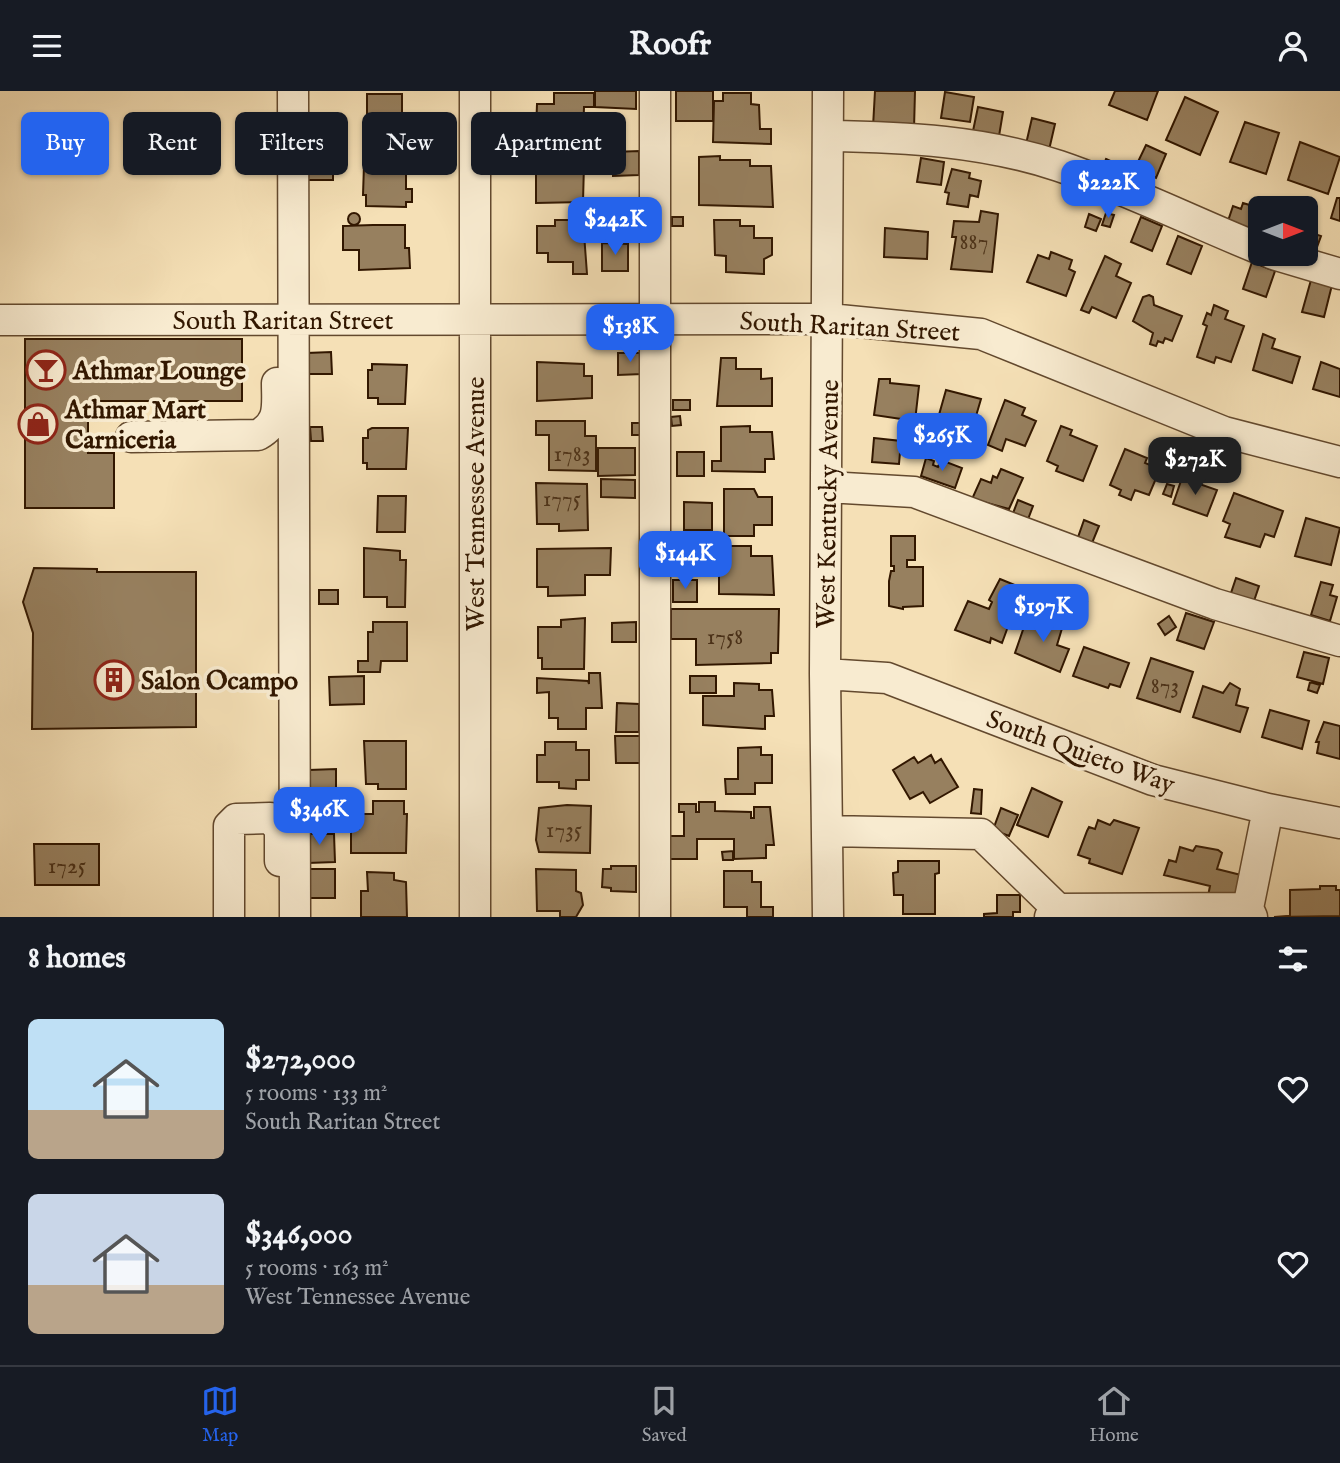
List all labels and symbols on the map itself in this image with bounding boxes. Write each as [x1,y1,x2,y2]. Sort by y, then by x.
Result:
pin: $222K [1059,160,1157,220]
north arrow [1248,196,1318,266]
pin: $242K [566,197,664,257]
house number: 887 [960,228,988,257]
street label: South Raritan Street [173,305,393,338]
pin: $138K [581,305,679,364]
street label: South Raritan Street [739,305,961,350]
bar icon: Athmar Lounge [25,349,67,391]
place label: Athmar Lounge [72,355,246,388]
street label: West Tennessee Avenue [460,377,493,631]
street label: West Kentucky Avenue [810,379,847,629]
place label: Athmar Mart Carniceria [64,394,206,457]
shop icon: Athmar Mart Carniceria [17,403,59,445]
pin: $265K [893,413,991,473]
pin: $272K [1146,437,1244,497]
house number: 1783 [554,440,590,469]
house number: 1775 [543,485,581,514]
pin: $144K [636,531,734,591]
pin: $197K [994,585,1092,644]
house number: 1758 [707,623,743,652]
building icon: Salon Ocampo [93,659,135,701]
place label: Salon Ocampo [141,665,298,698]
house number: 873 [1151,672,1179,701]
street label: South Quieto Way [982,703,1179,802]
pin: $346K [270,787,368,847]
house number: 1735 [546,816,582,845]
house number: 1725 [48,852,86,881]

